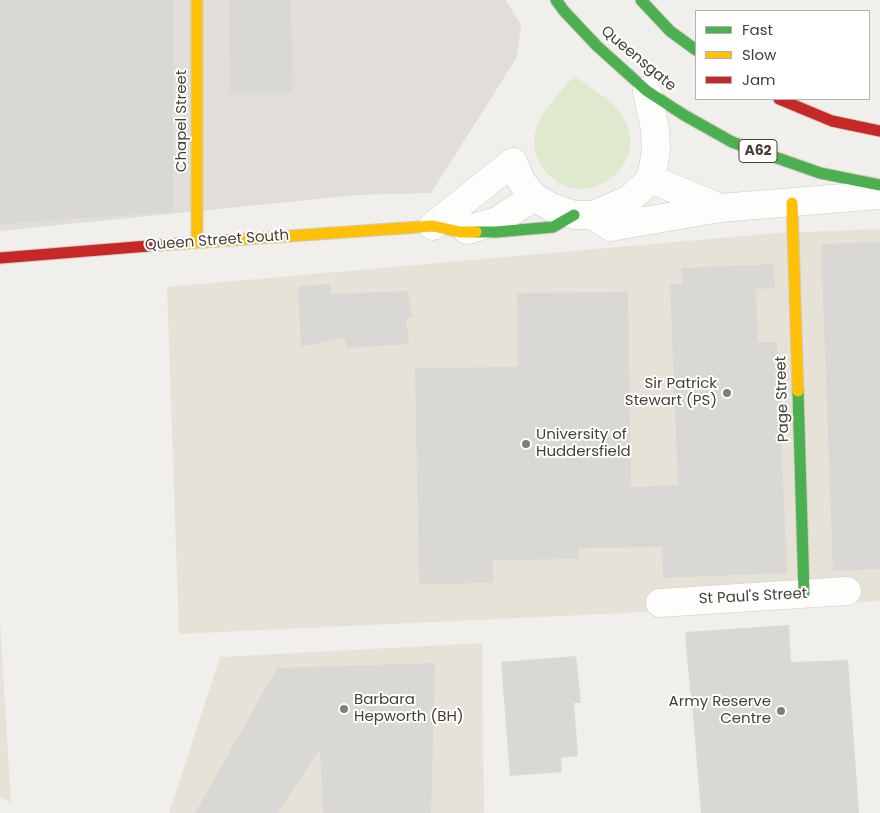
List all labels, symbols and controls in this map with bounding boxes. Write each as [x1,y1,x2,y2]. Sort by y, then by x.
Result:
legend [695,10,870,100]
text: Fast [742,19,773,40]
street label: Queensgate [597,22,679,96]
text: Slow [742,44,776,65]
text: Jam [742,69,776,90]
street label: Chapel Street [173,70,191,172]
road number: A62 [739,140,777,162]
street label: Queen Street South [144,227,290,255]
street label: Page Street [773,356,793,442]
place label: Sir Patrick Stewart (PS) [625,375,717,410]
marker: Sir Patrick Stewart (PS) [721,387,733,399]
place label: University of Huddersfield [536,426,631,461]
marker: University of Huddersfield [520,438,532,450]
street label: St Paul's Street [698,585,808,609]
place label: Barbara Hepworth (BH) [354,691,464,726]
place label: Army Reserve Centre [669,693,771,728]
marker: Barbara Hepworth (BH) [338,703,350,715]
marker: Army Reserve Centre [775,705,787,717]

